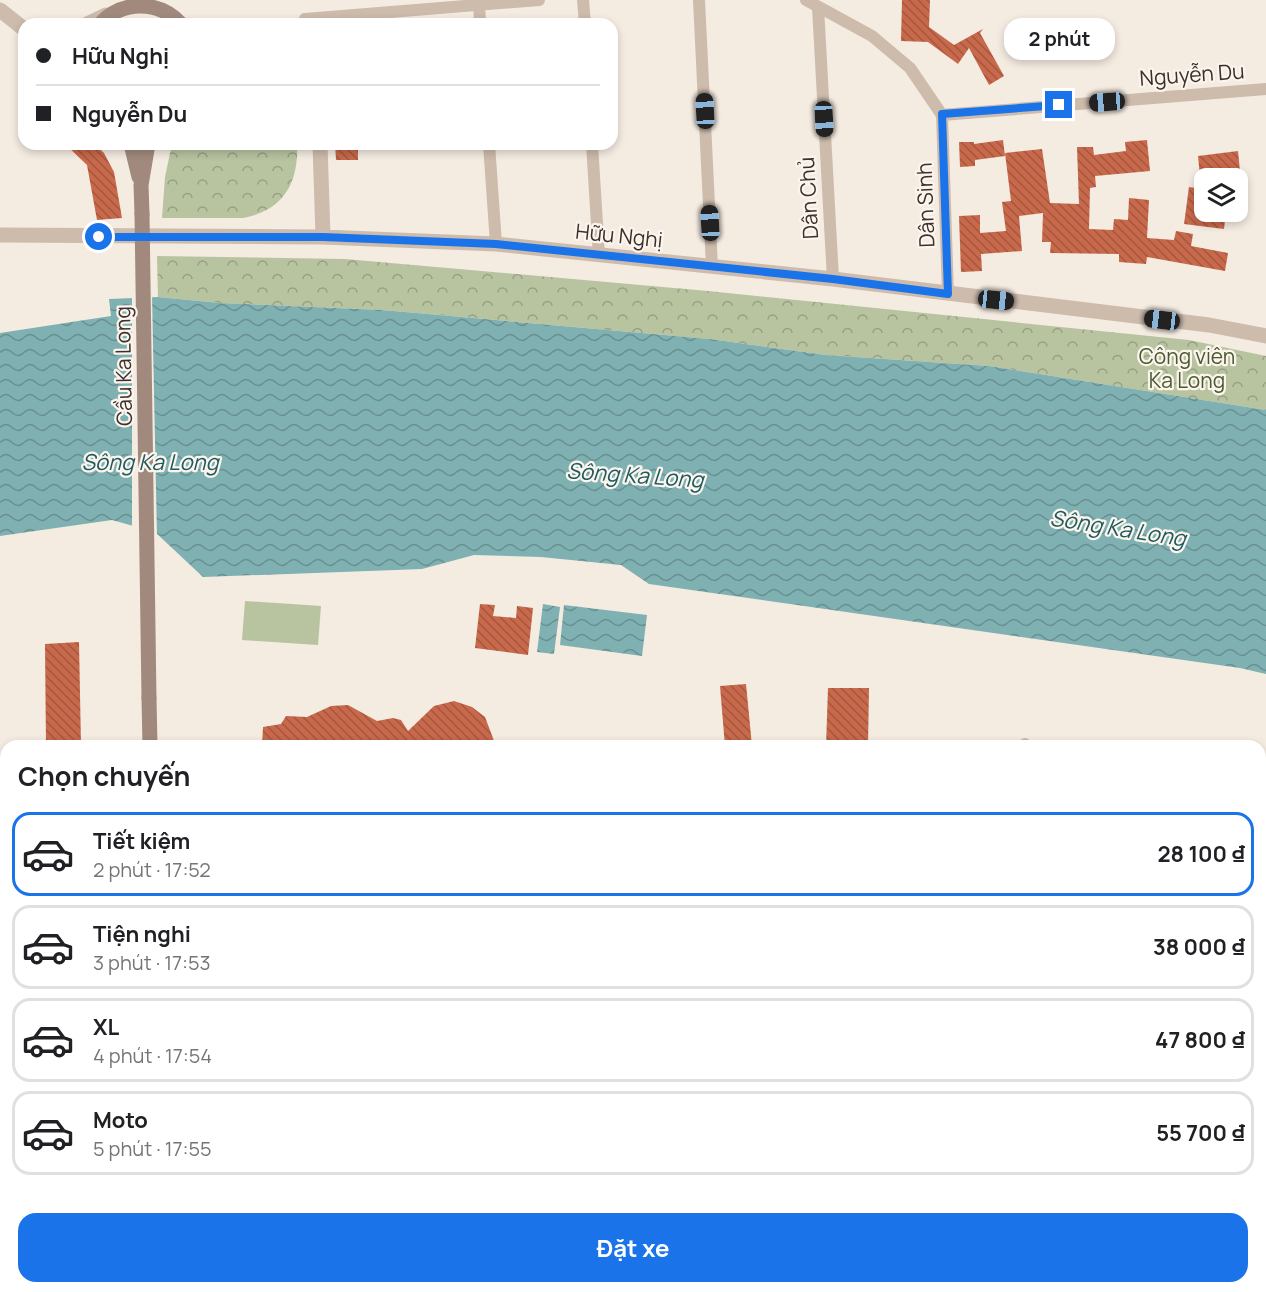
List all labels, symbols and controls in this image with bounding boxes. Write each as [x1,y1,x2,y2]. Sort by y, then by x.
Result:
callout: 2 phút [1004,18,1114,60]
text: 2 phút [1029,25,1090,52]
text: Hữu Nghị [72,41,169,71]
street label: Nguyễn Du [1139,56,1245,92]
route end [1045,91,1072,118]
car [1088,92,1126,112]
car [695,93,715,129]
text: Nguyễn Du [72,99,187,129]
car [814,101,834,137]
street label: Dân Chủ [792,156,824,240]
street label: Dân Sinh [910,162,940,248]
map controls [1194,168,1248,222]
button: layers [1194,168,1248,222]
car [700,205,720,241]
street label: Hữu Nghị [574,216,664,254]
route start [85,223,112,250]
car [977,289,1015,311]
street label: Cầu Ka Long [108,306,138,426]
car [1143,309,1181,331]
park label: Công viên Ka Long [1139,342,1235,394]
water label: Sông Ka Long [81,447,221,477]
water label: Sông Ka Long [566,455,706,495]
water label: Sông Ka Long [1048,502,1190,554]
text: Chọn chuyến [18,757,190,794]
text: Tiết kiệm [93,826,190,856]
icon: car [21,827,75,881]
text: 28 100 ₫ [1157,839,1245,869]
text: 2 phút · 17:52 [93,856,211,883]
text: Tiện nghi [93,919,191,949]
icon: car [21,920,75,974]
text: 38 000 ₫ [1153,932,1245,962]
text: 3 phút · 17:53 [93,949,211,976]
text: XL [93,1012,119,1042]
icon: car [21,1013,75,1067]
text: 47 800 ₫ [1155,1025,1245,1055]
text: 4 phút · 17:54 [93,1042,212,1069]
text: Moto [93,1105,148,1135]
icon: car [21,1106,75,1160]
text: 55 700 ₫ [1156,1118,1245,1148]
text: 5 phút · 17:55 [93,1135,212,1162]
button: Đặt xe [18,1213,1248,1282]

